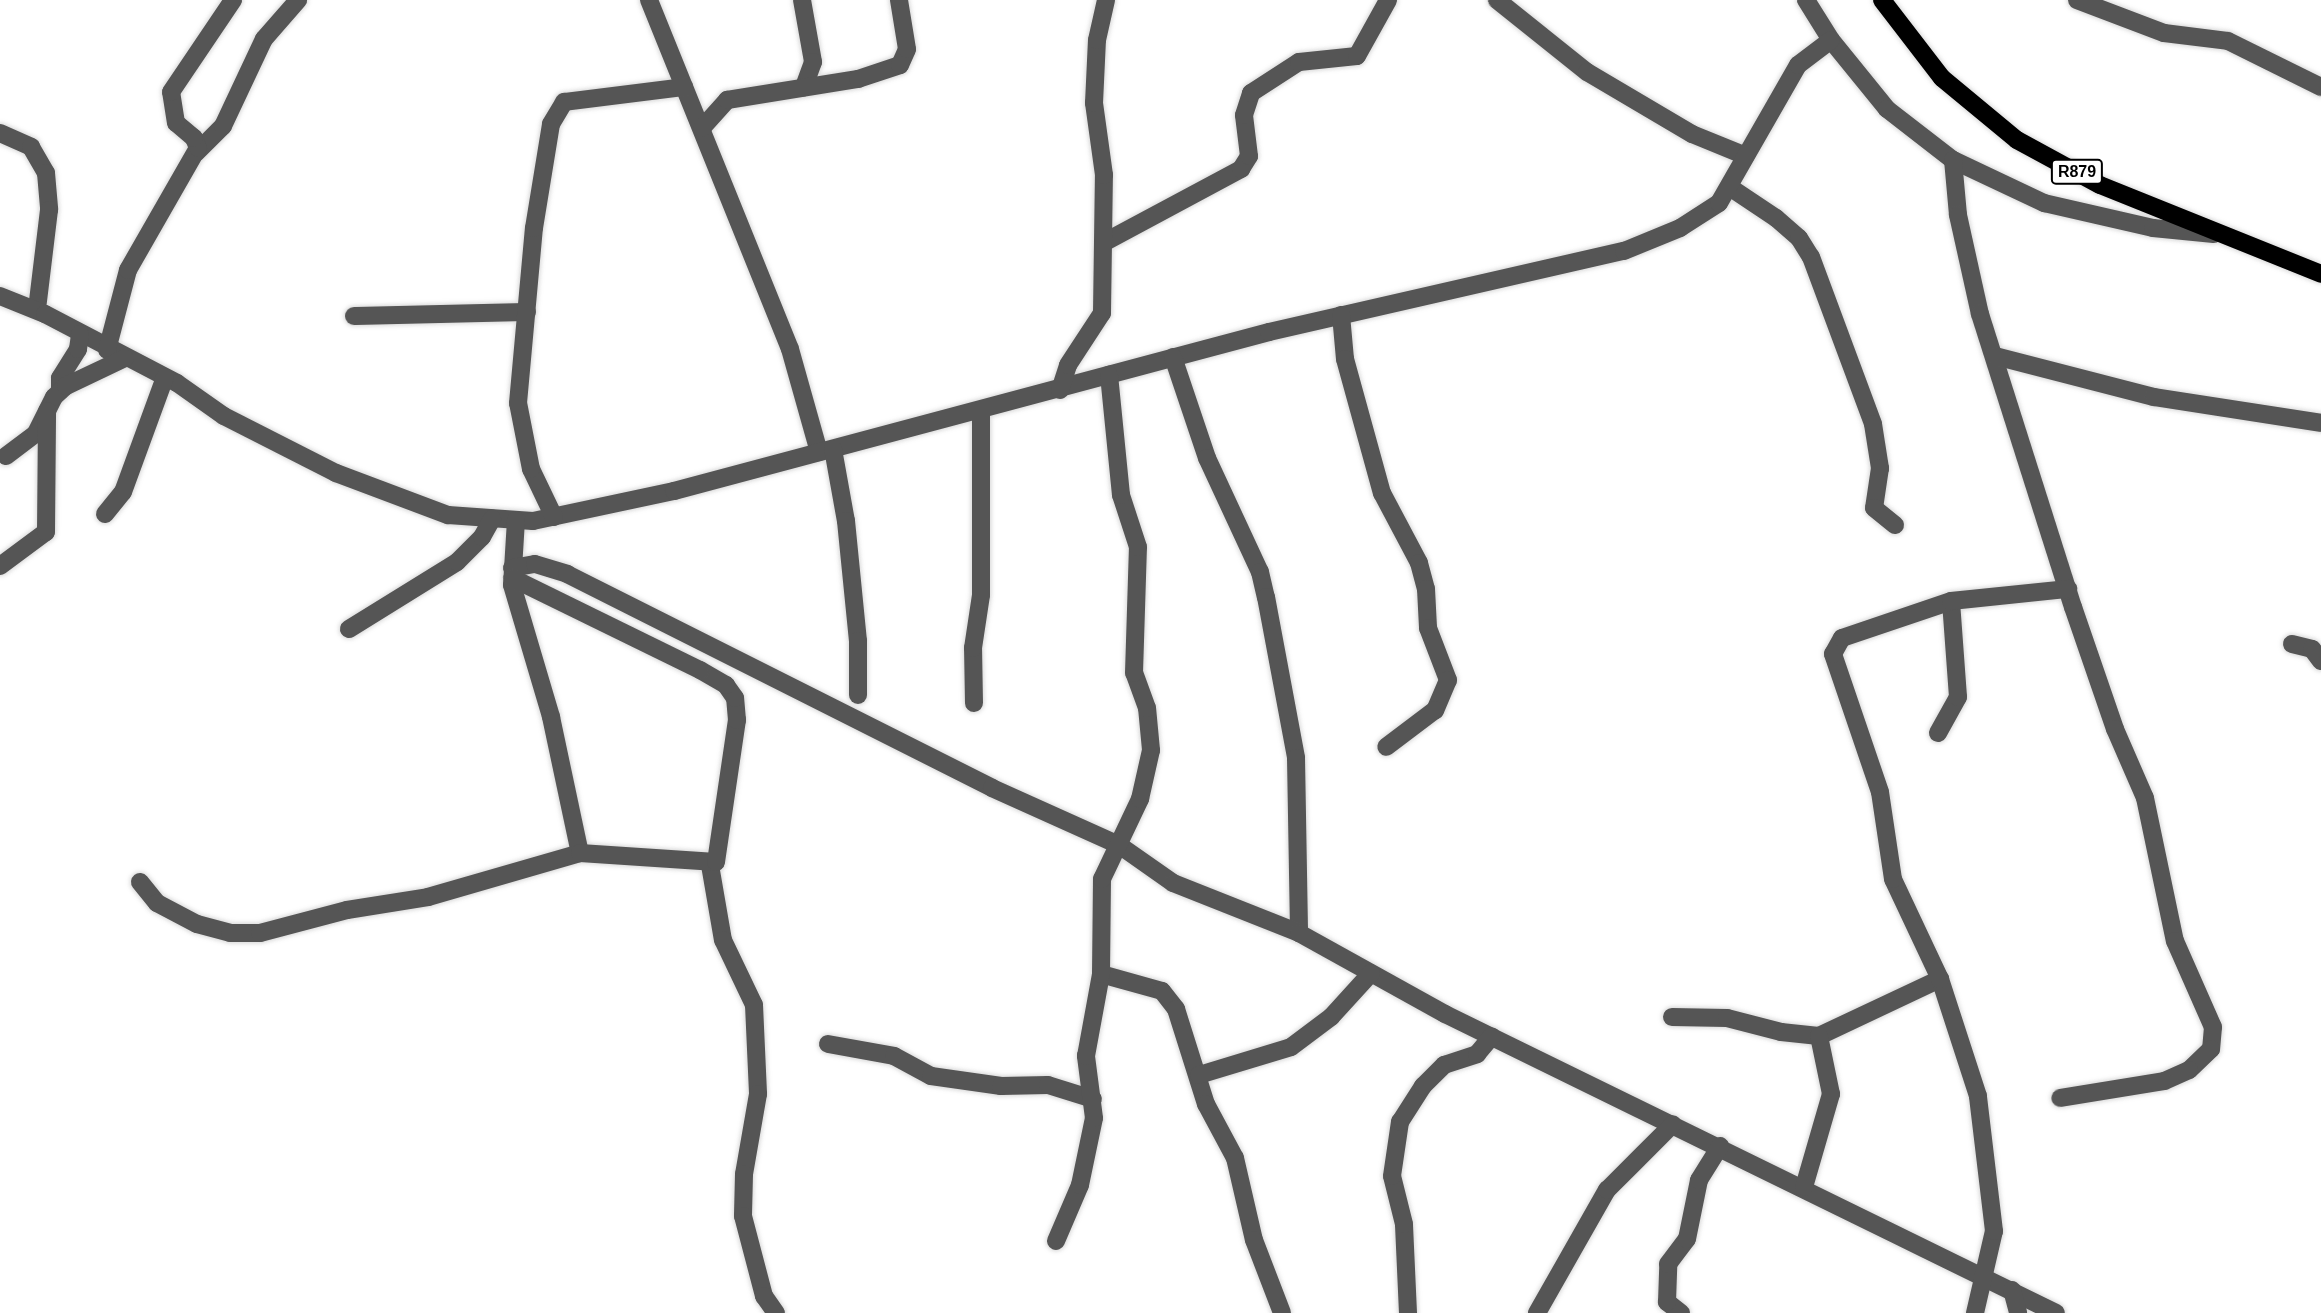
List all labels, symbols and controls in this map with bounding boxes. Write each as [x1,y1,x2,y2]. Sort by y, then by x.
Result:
road number: R879 [2051,160,2103,184]

